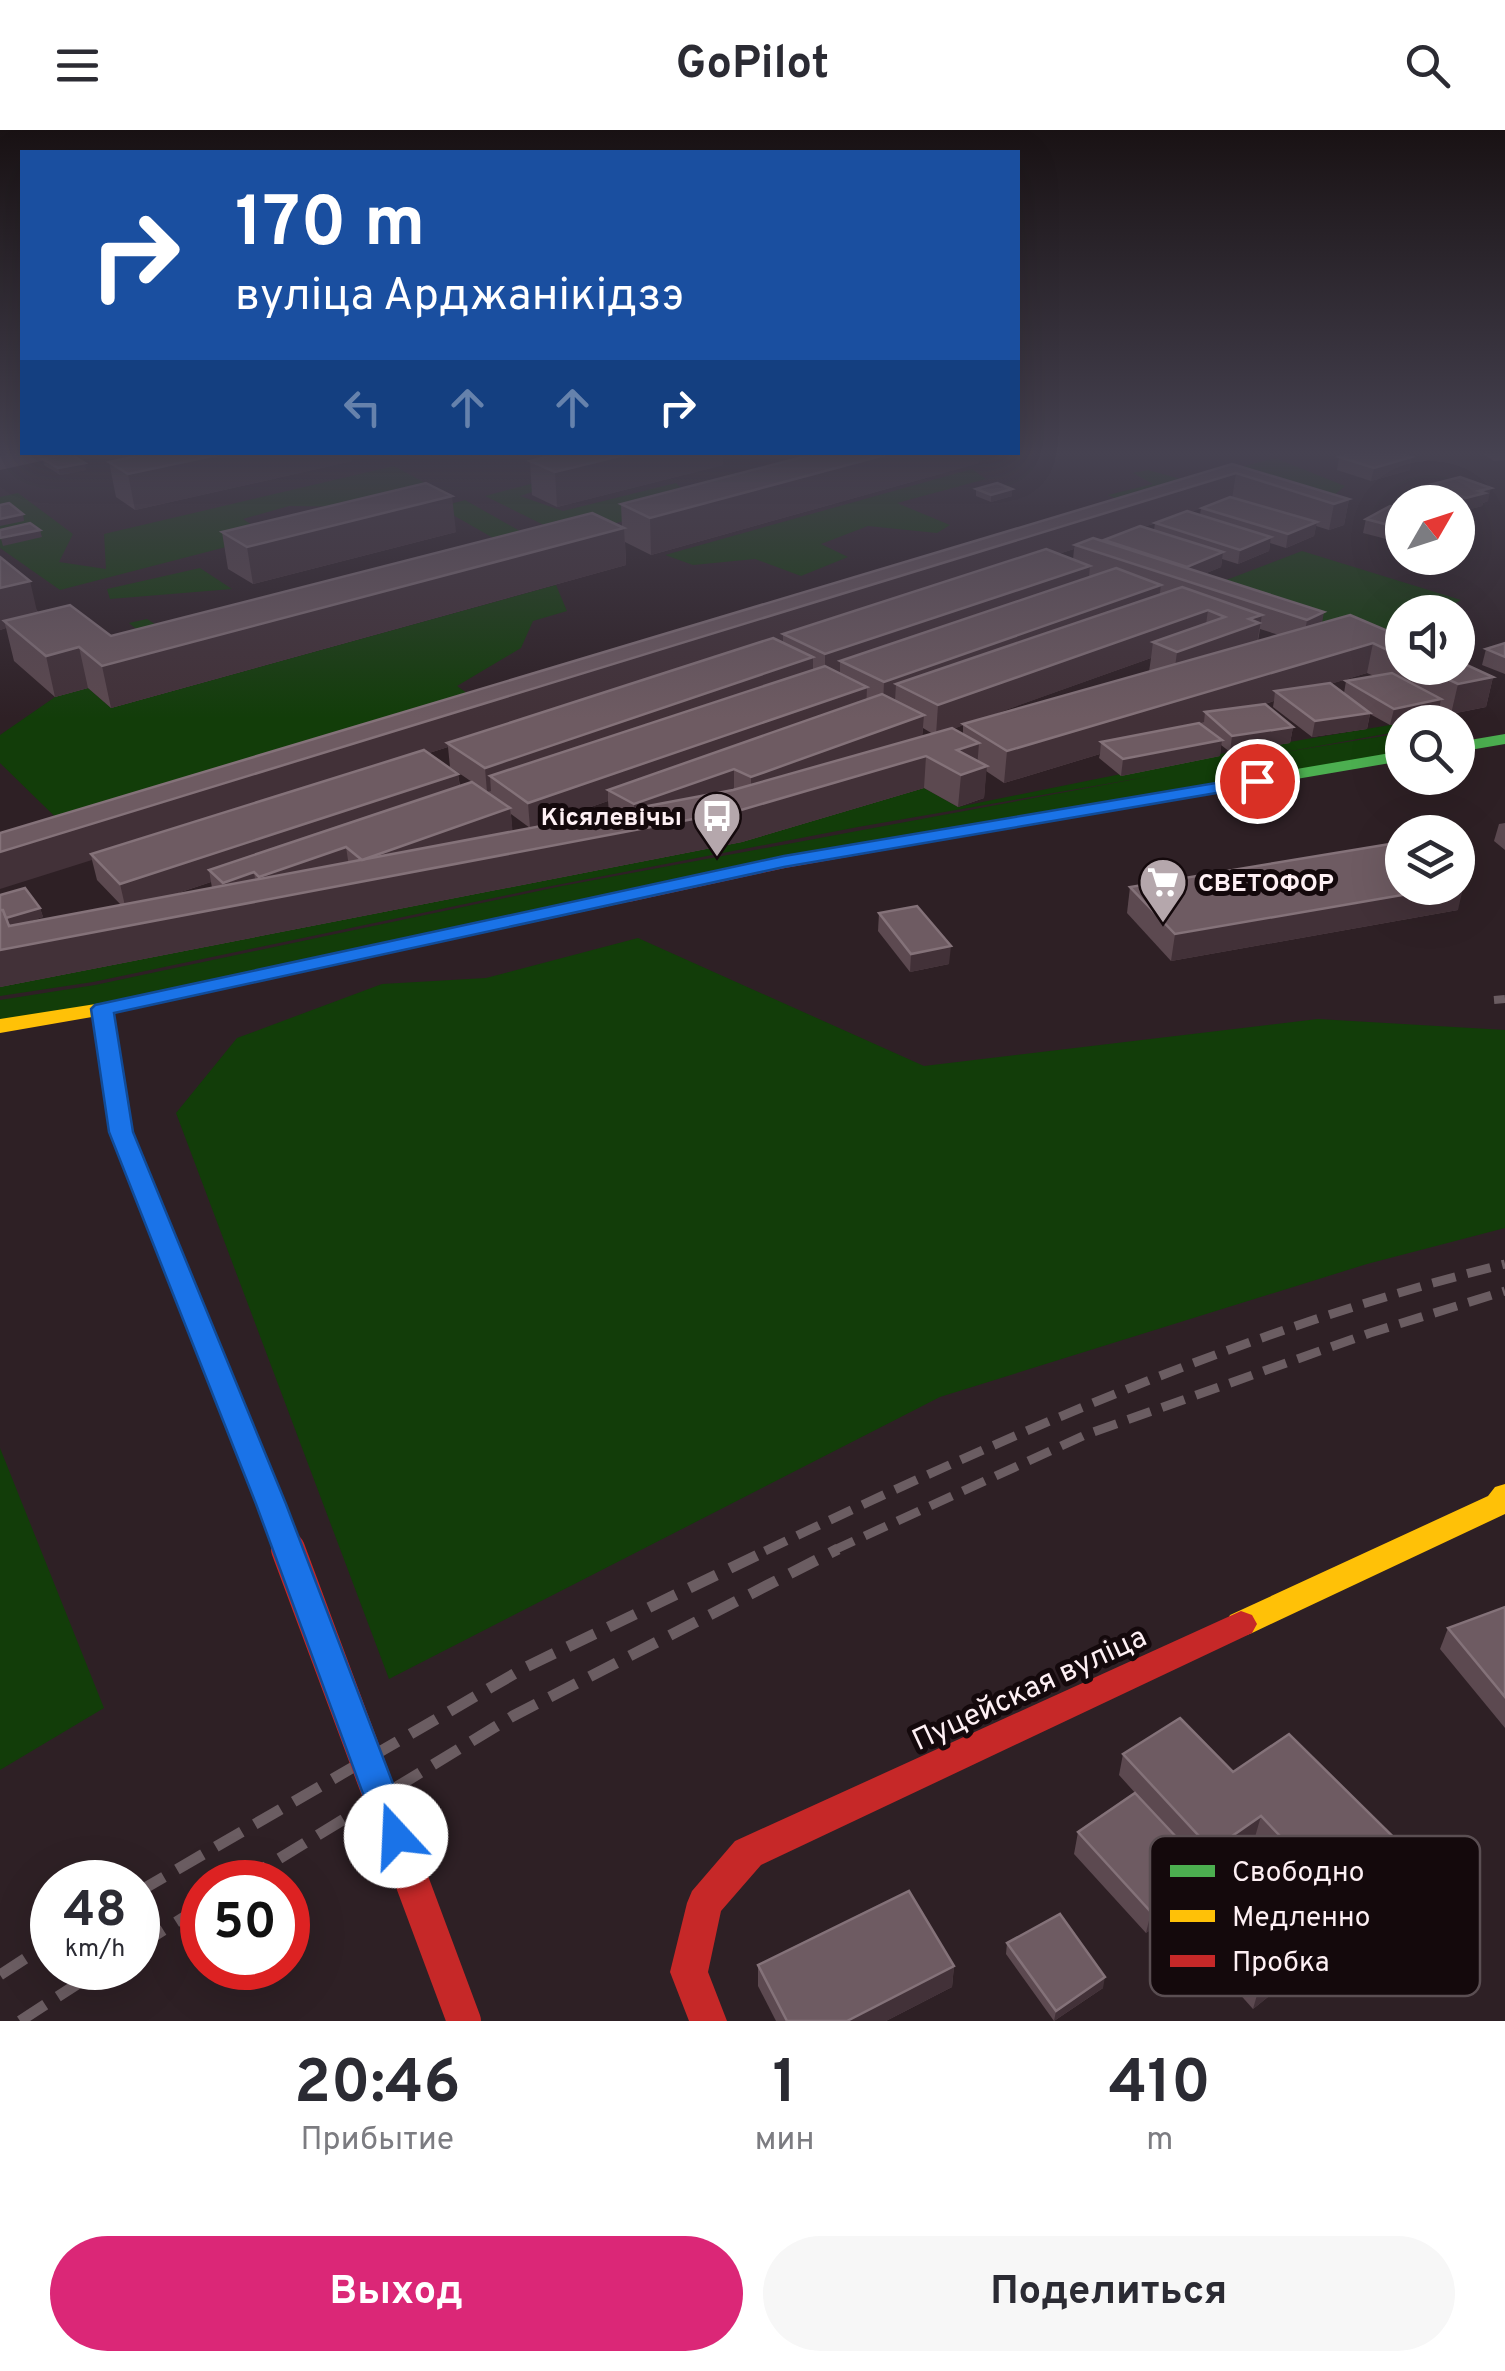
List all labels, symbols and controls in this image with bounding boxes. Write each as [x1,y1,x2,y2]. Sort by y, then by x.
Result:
text: GoPilot [676,37,829,94]
icon: menu [50,38,105,93]
icon: search [1400,38,1455,93]
text: 170 m [235,182,425,271]
icon: right [70,190,200,320]
text: вуліца Арджанікідзэ [235,269,684,326]
icon: left [335,380,390,435]
icon: ahead [440,380,495,435]
icon: ahead [545,380,600,435]
icon: right [650,380,705,435]
north arrow [1385,485,1475,575]
map controls [1385,485,1475,905]
button: sound [1385,595,1475,685]
button: search [1385,705,1475,795]
pin [1215,739,1300,824]
icon: arrive [1230,754,1285,809]
bus stop icon: Кісялевічы [691,790,743,858]
place label: Кісялевічы [541,803,682,835]
button: layers [1385,815,1475,905]
supermarket icon: СВЕТОФОР [1137,856,1189,924]
place label: СВЕТОФОР [1198,869,1334,901]
street label: Пуцейская вуліца [907,1620,1153,1761]
position arrow [344,1784,448,1888]
legend [1150,1836,1480,1996]
text: Свободно [1232,1856,1364,1892]
speed limit sign: 50 [180,1860,310,1990]
text: 48 [63,1881,127,1944]
text: Медленно [1232,1901,1370,1937]
text: km/h [65,1934,125,1966]
text: Пробка [1232,1946,1330,1982]
text: 20:46 [294,2048,460,2124]
text: 1 [773,2048,797,2124]
text: 410 [1109,2048,1211,2124]
text: Прибытие [301,2121,454,2161]
text: мин [755,2121,814,2161]
text: m [1146,2121,1173,2161]
button: Выход [50,2236,743,2351]
button: Поделиться [763,2236,1455,2351]

